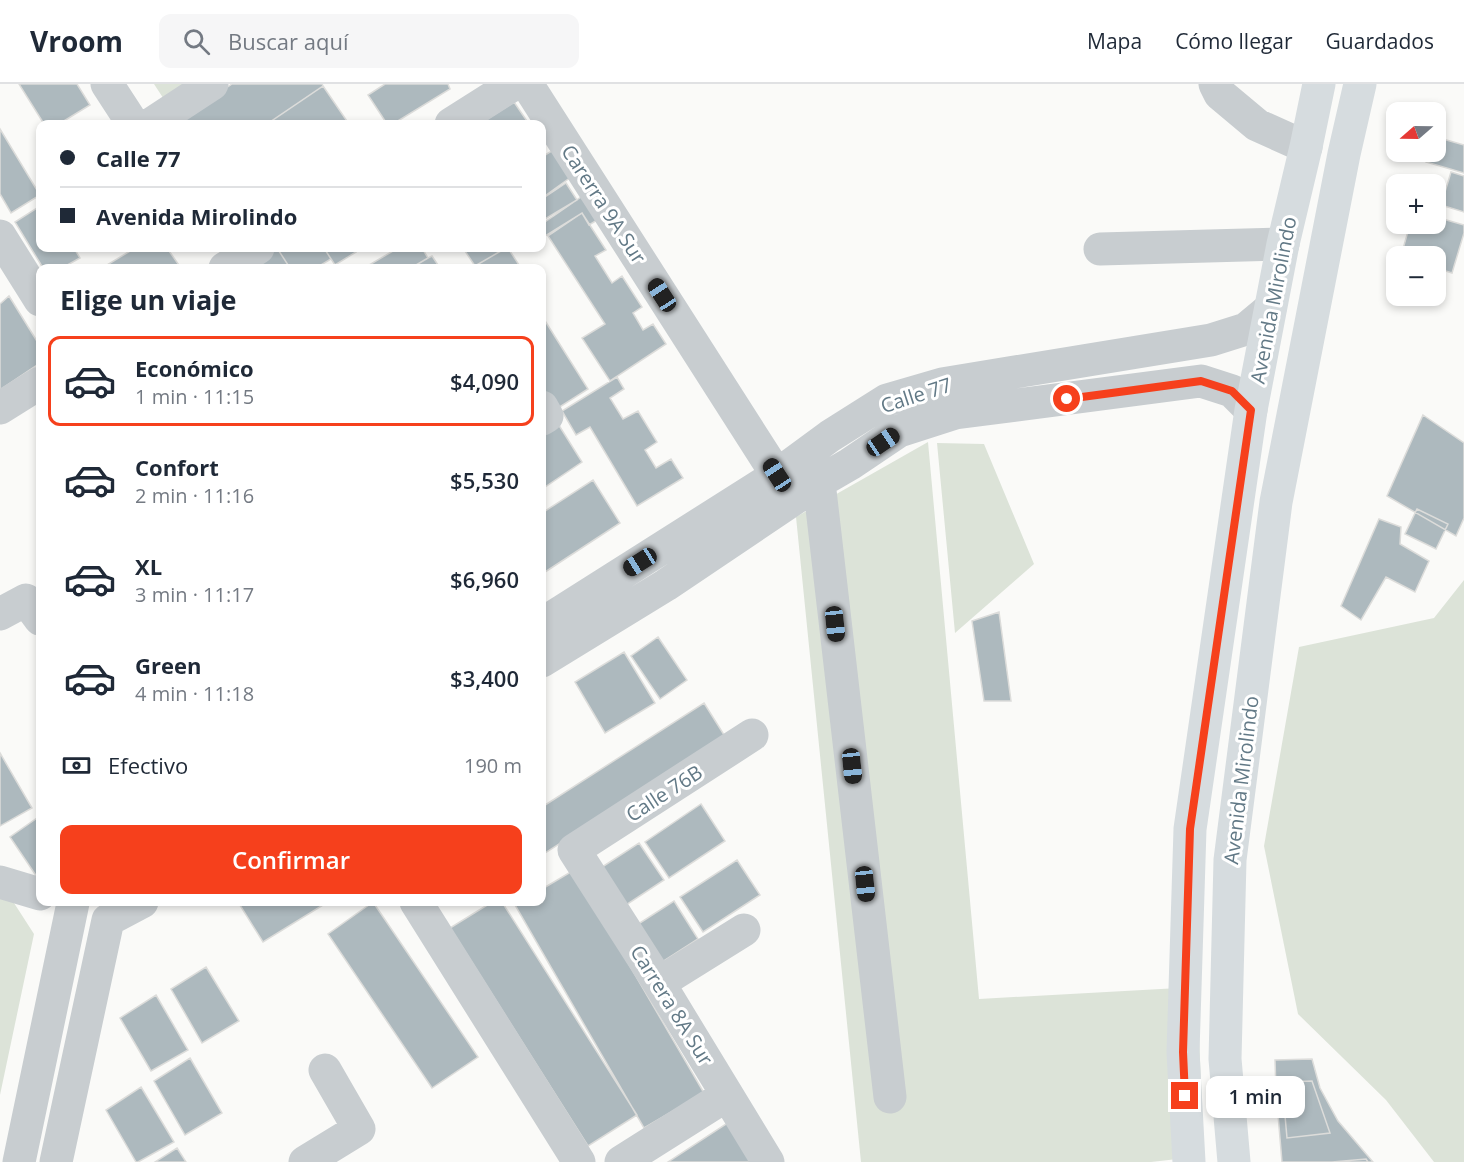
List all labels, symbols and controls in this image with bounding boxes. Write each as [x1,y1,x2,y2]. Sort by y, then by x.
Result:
search box [159,14,579,68]
text: Vroom [30,22,123,60]
icon: search [180,25,213,58]
text: Buscar aquí [228,26,348,56]
text: Mapa [1087,27,1142,55]
text: Cómo llegar [1175,27,1293,55]
text: Guardados [1326,27,1434,55]
north arrow [1386,102,1446,162]
map controls [1386,102,1446,306]
street label: Carerra 9A Sur [556,139,652,269]
text: Calle 77 [96,143,181,173]
button: + [1386,174,1446,234]
text: Avenida Mirolindo [96,201,297,231]
street label: Avenida Mirolindo [1244,214,1302,386]
button: − [1386,246,1446,306]
car [645,275,679,315]
text: Elige un viaje [60,281,236,318]
text: Económico [135,353,254,383]
icon: car [63,354,117,408]
text: $4,090 [450,366,519,396]
street label: Calle 77 [877,371,955,419]
text: 1 min · 11:15 [135,383,254,410]
route start [1053,385,1080,412]
car [863,424,903,460]
text: Confort [135,452,219,482]
icon: car [63,453,117,507]
car [760,455,794,495]
text: $5,530 [450,465,519,495]
text: 2 min · 11:16 [135,482,254,509]
car [620,545,660,579]
text: XL [135,551,162,581]
icon: car [63,552,117,606]
text: $6,960 [450,564,519,594]
text: 3 min · 11:17 [135,581,254,608]
car [824,605,846,643]
text: Green [135,650,201,680]
icon: car [63,651,117,705]
text: $3,400 [450,663,519,693]
text: 4 min · 11:18 [135,680,254,707]
street label: Avenida Mirolindo [1217,694,1265,866]
car [841,747,863,785]
icon: cash [60,749,93,782]
text: Efectivo [108,750,188,780]
text: 190 m [464,752,522,779]
street label: Calle 76B [621,758,707,828]
button: Confirmar [60,825,522,894]
car [854,865,876,903]
street label: Carrera 8A Sur [624,940,720,1070]
callout: 1 min [1206,1075,1305,1117]
route end [1171,1082,1198,1109]
text: 1 min [1229,1083,1283,1110]

